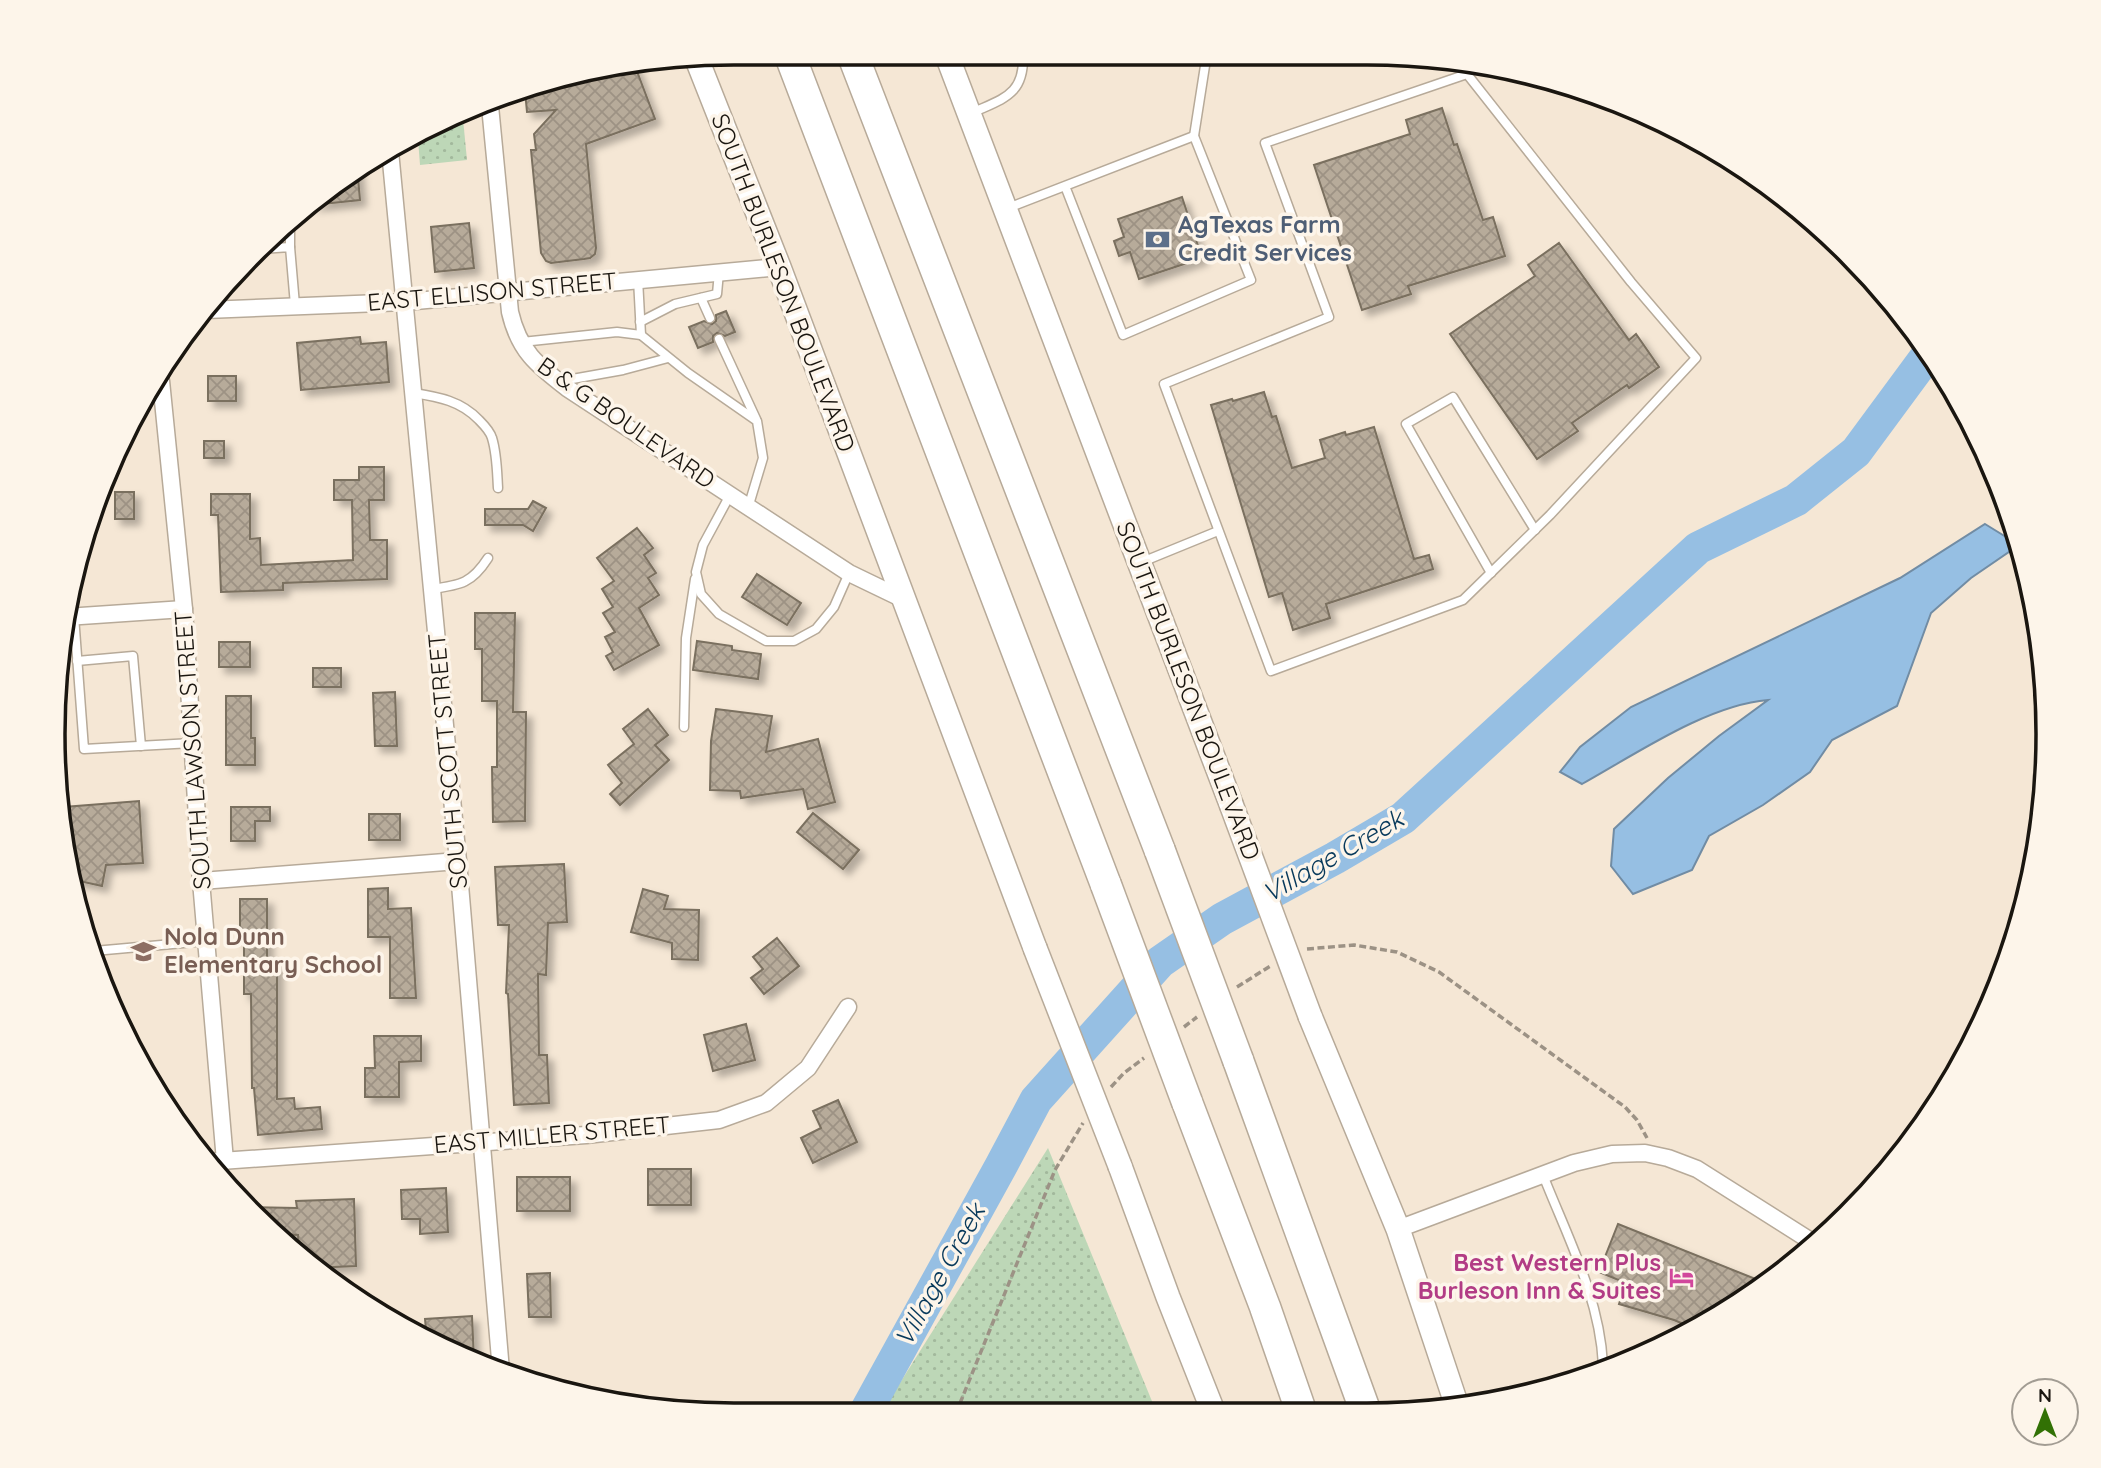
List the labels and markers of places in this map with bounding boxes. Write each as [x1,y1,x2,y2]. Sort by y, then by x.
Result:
place label: AgTexas Farm Credit Services [1178,209,1352,267]
bank icon: AgTexas Farm Credit Services [1144,225,1172,253]
place label: Nola Dunn Elementary School [164,921,382,979]
school or university icon: Nola Dunn Elementary School [130,937,158,965]
place label: Best Western Plus Burleson Inn & Suites [1418,1247,1661,1305]
hotel icon: Best Western Plus Burleson Inn & Suites [1667,1263,1695,1291]

